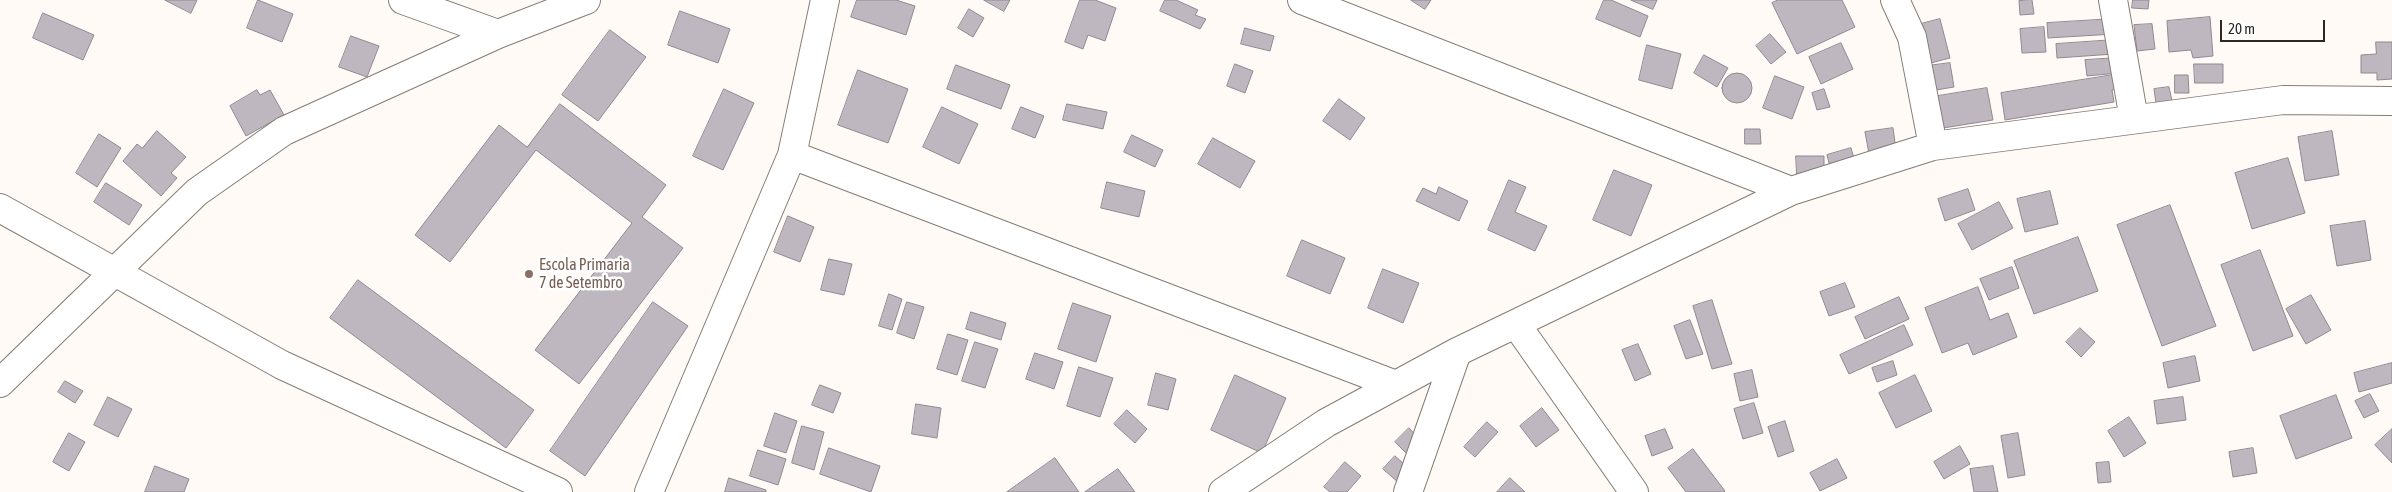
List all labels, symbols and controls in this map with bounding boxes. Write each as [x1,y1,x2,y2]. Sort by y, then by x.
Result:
scale bar [2222,10,2327,42]
text: 20 m [2228,20,2255,37]
place label: Escola Primaria 7 de Setembro [539,255,630,293]
marker: Escola Primaria 7 de Setembro [523,268,535,280]

